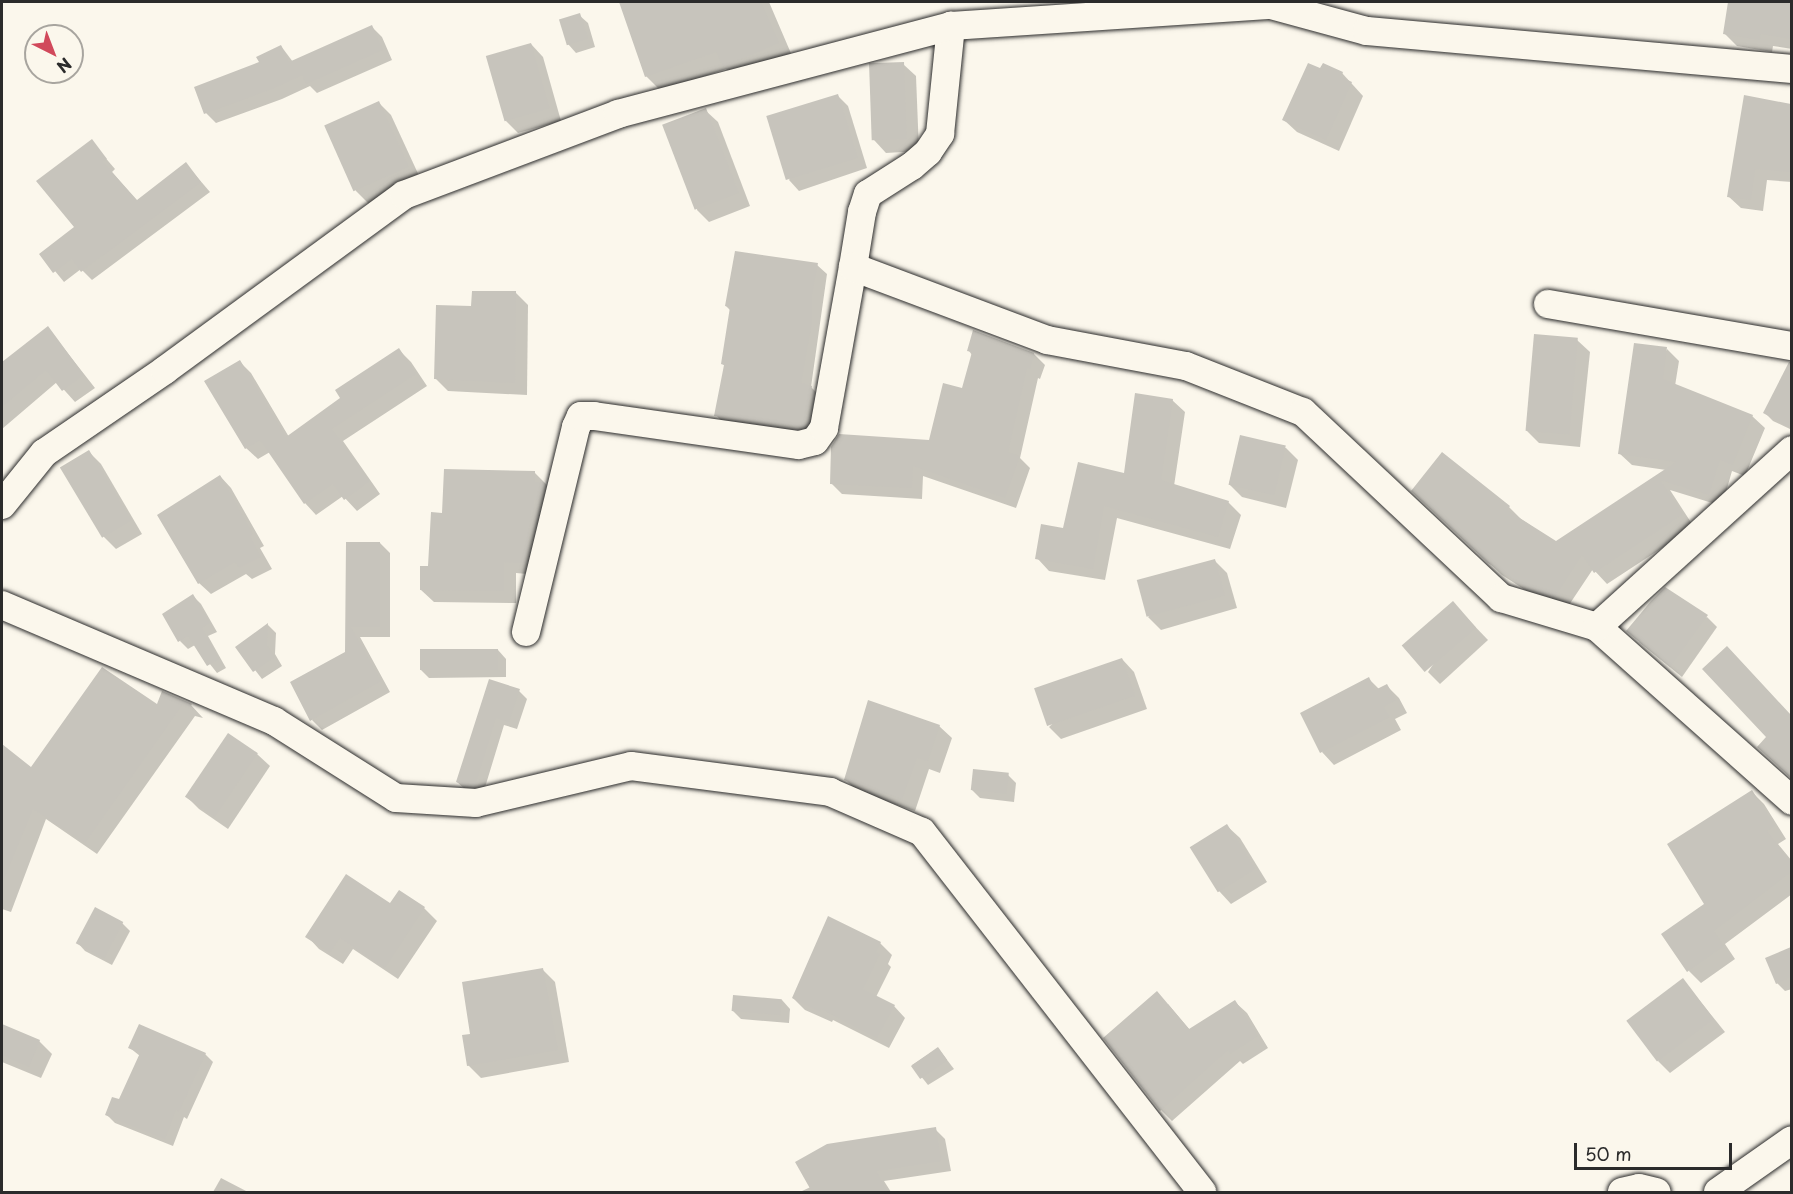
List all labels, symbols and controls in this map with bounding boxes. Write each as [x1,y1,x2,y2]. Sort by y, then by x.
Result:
north arrow [24,24,84,84]
text: N [52,53,77,79]
scale bar [1577,1131,1734,1169]
text: 50 m [1585,1140,1632,1167]

